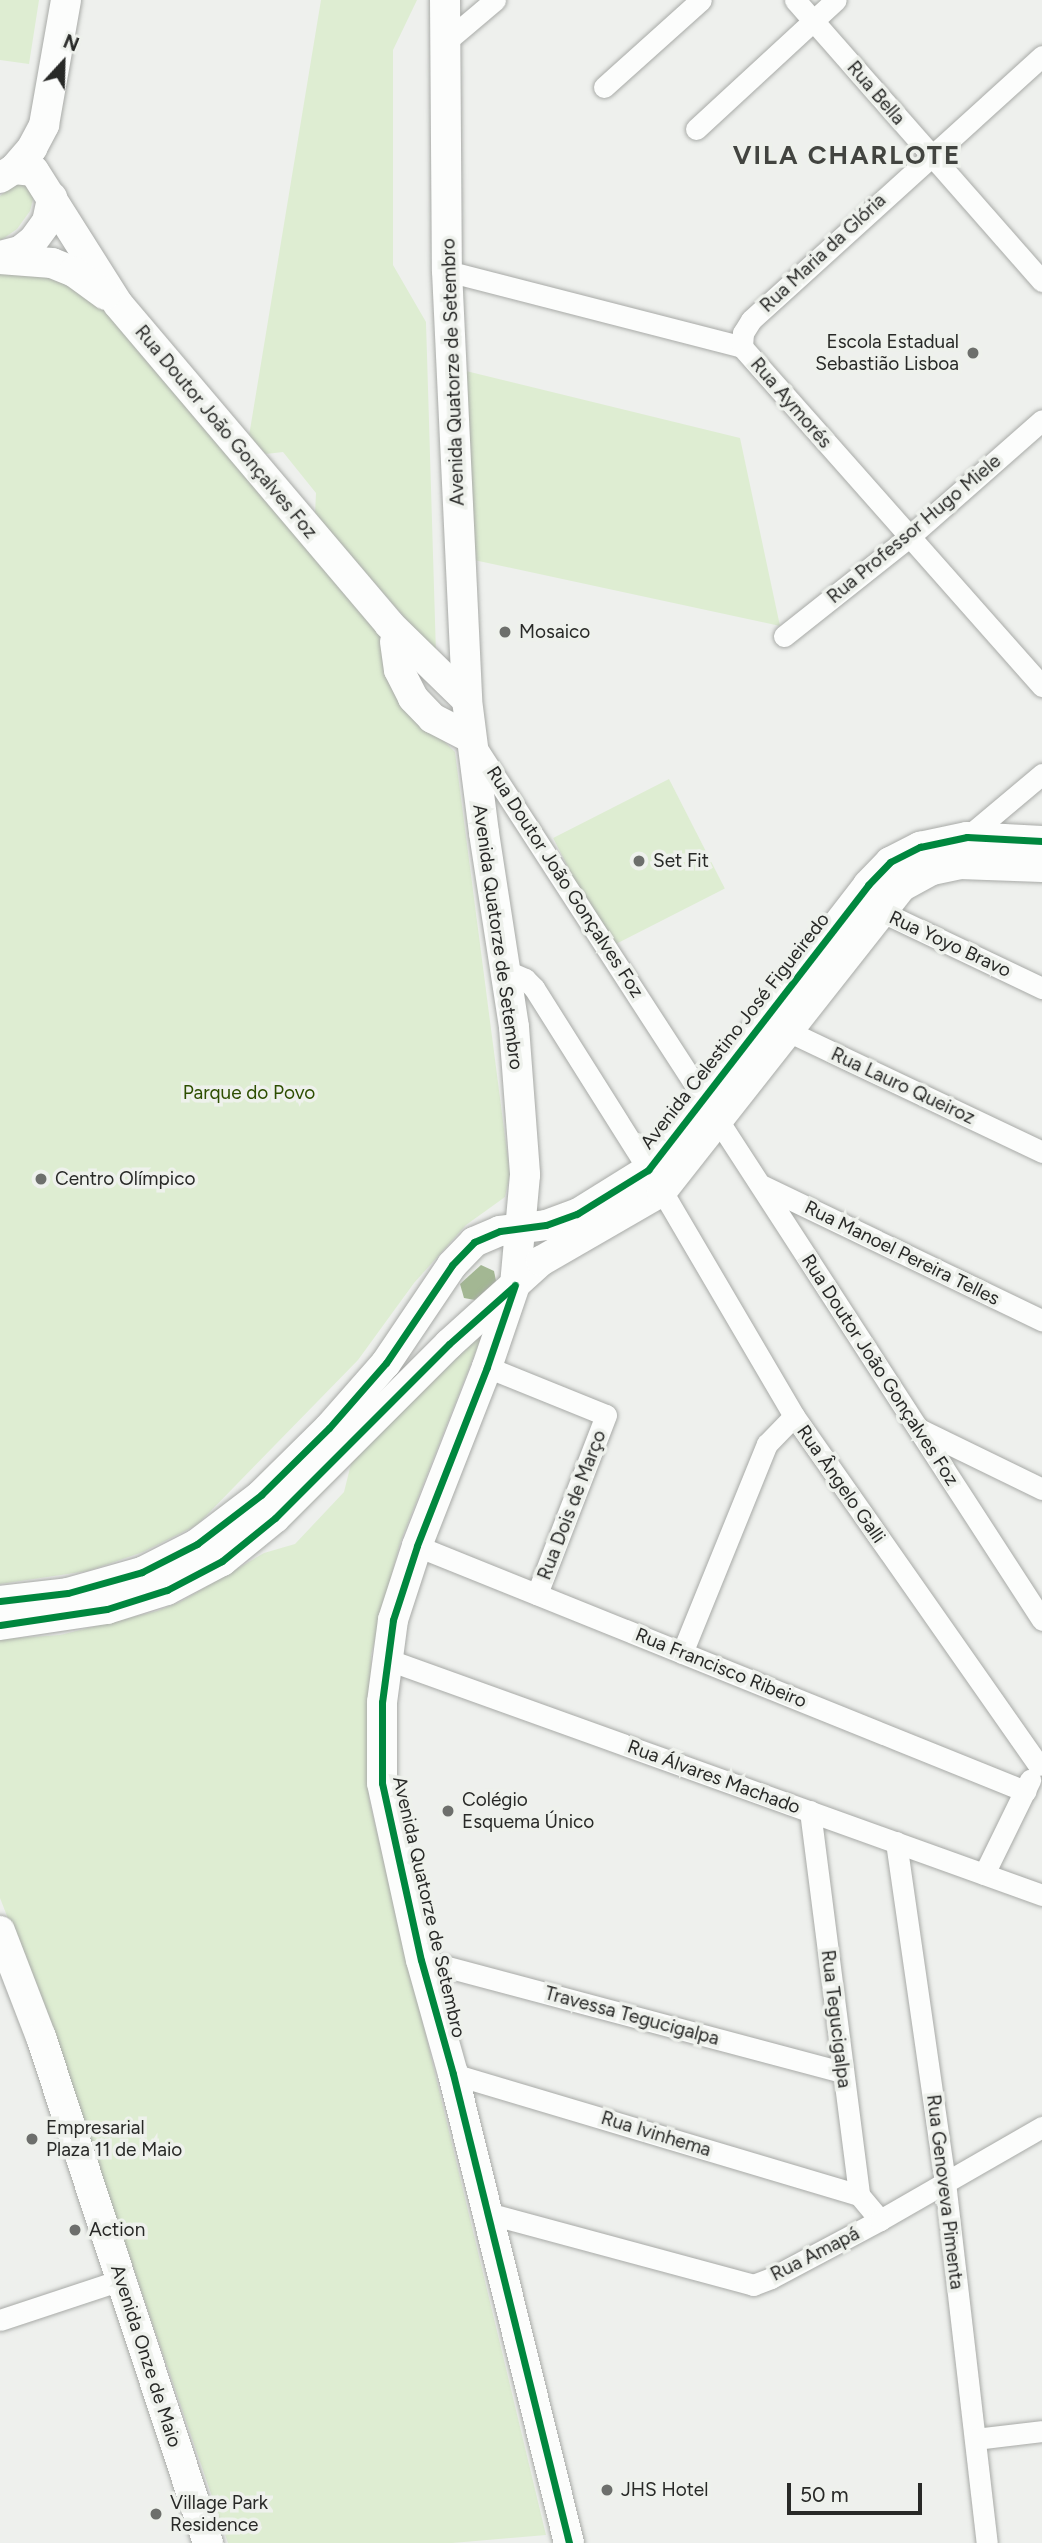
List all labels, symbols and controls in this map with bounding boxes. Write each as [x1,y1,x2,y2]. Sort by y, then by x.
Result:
north arrow [28,28,98,98]
text: N [60,30,82,56]
street label: Rua Bella [842,56,910,130]
district label: VILA CHARLOTE [734,140,960,172]
street label: Rua Maria da Glória [755,189,891,317]
street label: Avenida Quatorze de Setembro [437,238,469,506]
street label: Rua Doutor João Gonçalves Foz [130,321,322,543]
place label: Escola Estadual Sebastião Lisboa [815,331,959,375]
marker: Escola Estadual Sebastião Lisboa [965,345,981,361]
street label: Rua Aymorés [746,353,836,453]
street label: Rua Professor Hugo Miele [823,450,1005,608]
place label: Mosaico [519,621,590,643]
marker: Mosaico [497,624,513,640]
street label: Rua Doutor João Gonçalves Foz [482,762,648,1002]
street label: Avenida Quatorze de Setembro [468,803,528,1071]
place label: Set Fit [653,850,709,872]
marker: Set Fit [631,853,647,869]
street label: Rua Yoyo Bravo [885,906,1015,982]
street label: Avenida Celestino José Figueiredo [636,908,834,1154]
street label: Rua Lauro Queiroz [827,1043,979,1129]
park label: Parque do Povo [183,1082,315,1104]
place label: Centro Olímpico [55,1168,195,1190]
marker: Centro Olímpico [33,1171,49,1187]
street label: Rua Manoel Pereira Telles [801,1196,1003,1310]
street label: Rua Doutor João Gonçalves Foz [797,1250,963,1490]
street label: Rua Ângelo Galli [792,1421,890,1547]
street label: Rua Dois de Março [533,1427,611,1583]
street label: Rua Francisco Ribeiro [632,1623,810,1713]
street label: Rua Álvares Machado [625,1735,803,1819]
street label: Avenida Quatorze de Setembro [388,1774,470,2040]
place label: Colégio Esquema Único [462,1789,594,1833]
marker: Colégio Esquema Único [440,1803,456,1819]
street label: Rua Tegucigalpa [816,1949,856,2089]
street label: Travessa Tegucigalpa [542,1982,722,2050]
street label: Rua Genoveva Pimenta [922,2093,968,2291]
street label: Rua Ivinhema [598,2106,714,2162]
place label: Empresarial Plaza 11 de Maio [46,2117,182,2161]
marker: Empresarial Plaza 11 de Maio [24,2131,40,2147]
place label: Action [89,2219,145,2241]
marker: Action [67,2222,83,2238]
street label: Rua Amapá [767,2222,863,2286]
street label: Avenida Onze de Maio [106,2262,186,2450]
scale bar [790,2470,925,2514]
place label: JHS Hotel [621,2479,708,2501]
marker: JHS Hotel [599,2482,615,2498]
text: 50 m [800,2482,849,2507]
place label: Village Park Residence [170,2492,268,2536]
marker: Village Park Residence [148,2506,164,2522]

